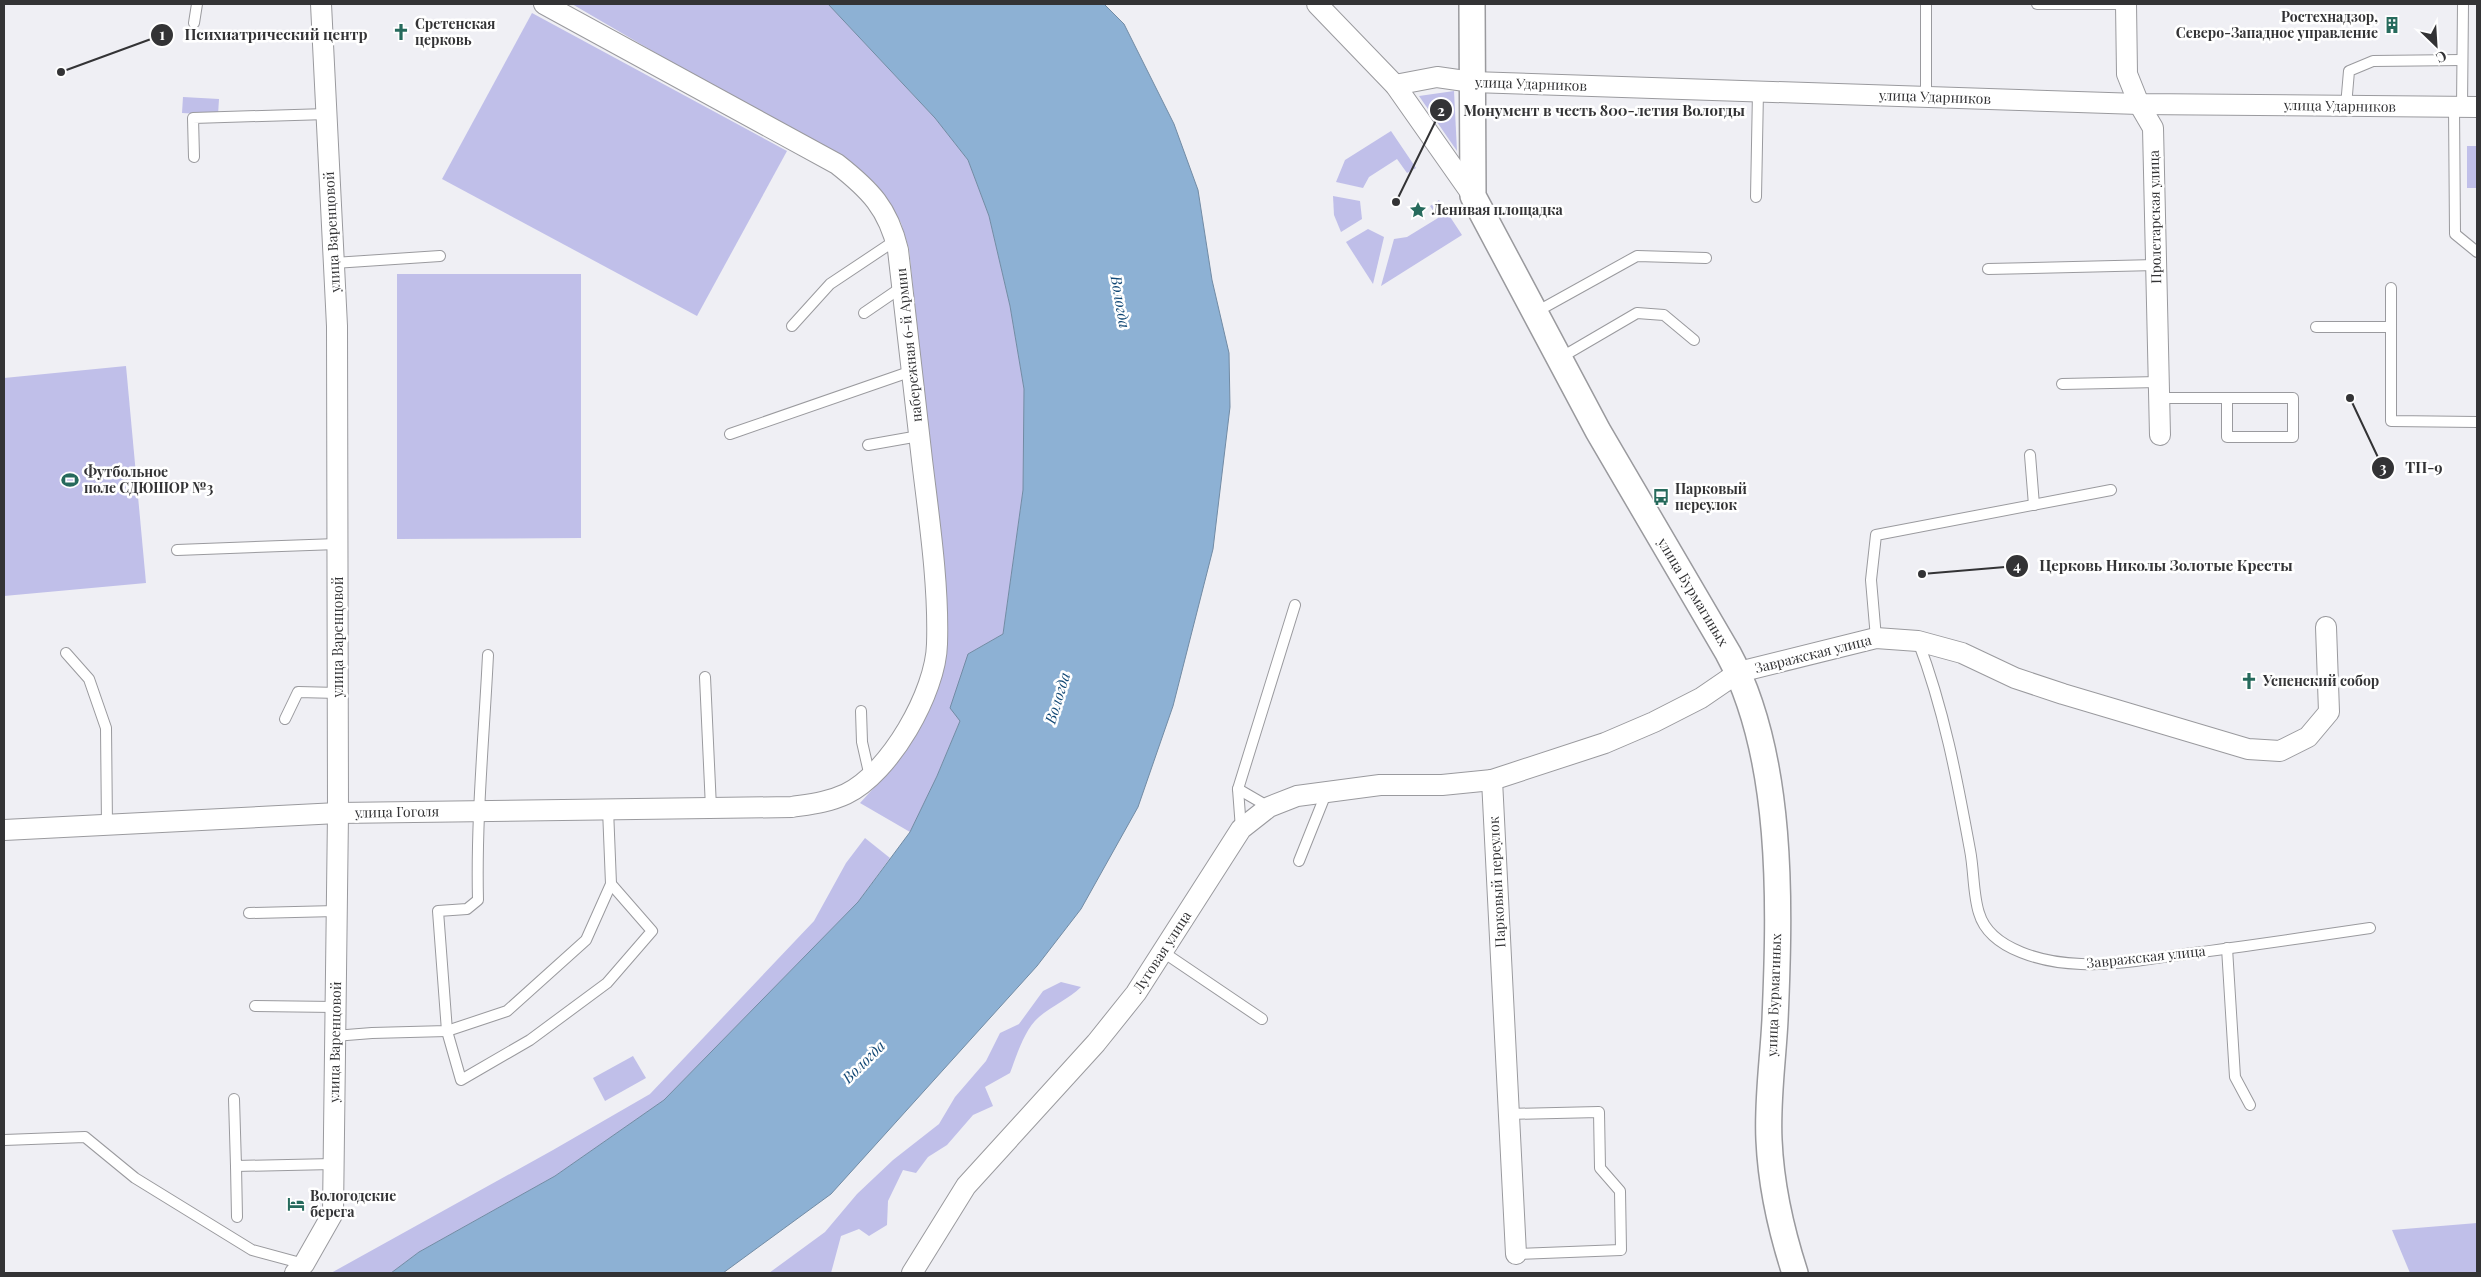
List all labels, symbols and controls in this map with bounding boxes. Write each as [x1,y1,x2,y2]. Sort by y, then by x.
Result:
place label: Ростехнадзор, Северо-Западное управление [2176,7,2378,42]
place label: Сретенская церковь [415,14,495,49]
building icon: Ростехнадзор, Северо-Западное управление [2382,15,2402,35]
callout: Психиатрический центр [150,20,378,50]
north arrow [2411,20,2461,70]
church icon: Сретенская церковь [391,22,411,42]
text: 1 [159,24,165,44]
text: Психиатрический центр [185,24,367,44]
text: С [2433,47,2450,68]
street label: улица Ударников [1474,72,1588,95]
street label: улица Ударников [1878,85,1992,108]
callout: Монумент в честь 800-летия Вологды [1429,95,1755,125]
street label: улица Ударников [2283,95,2397,116]
text: 2 [1437,100,1445,120]
text: Монумент в честь 800-летия Вологды [1463,100,1745,120]
street label: Пролетарская улица [2144,150,2165,284]
street label: улица Варенцовой [319,171,344,294]
place icon: Ленивая площадка [1408,200,1428,220]
place label: Ленивая площадка [1431,200,1563,219]
street label: набережная 6-й Армии [891,267,926,423]
water label: Вологда [1106,273,1135,330]
callout: ТП-9 [2370,453,2453,483]
text: 3 [2379,457,2387,477]
text: ТП-9 [2405,457,2443,477]
place label: Футбольное поле СДЮШОР №3 [84,462,213,497]
sports icon: Футбольное поле СДЮШОР №3 [60,470,80,490]
place label: Парковый переулок [1675,479,1747,514]
bus stop icon: Парковый переулок [1651,487,1671,507]
street label: улица Бурмагиных [1653,533,1734,650]
callout: Церковь Николы Золотые Кресты [2004,551,2303,581]
text: 4 [2013,555,2021,575]
text: Церковь Николы Золотые Кресты [2039,555,2293,575]
street label: улица Варенцовой [328,576,347,699]
street label: Завражская улица [1753,630,1873,677]
water label: Вологда [1039,669,1074,727]
church icon: Успенский собор [2239,671,2259,691]
place label: Успенский собор [2262,671,2379,690]
street label: улица Гоголя [354,801,440,822]
street label: Парковый переулок [1484,816,1509,948]
street label: Луговая улица [1127,907,1195,997]
street label: улица Бурмагиных [1762,932,1785,1058]
street label: Завражская улица [2085,941,2206,972]
street label: улица Варенцовой [324,981,345,1104]
water label: Вологда [837,1035,889,1088]
place label: Вологодские берега [310,1186,396,1221]
hotel icon: Вологодские берега [286,1194,306,1214]

